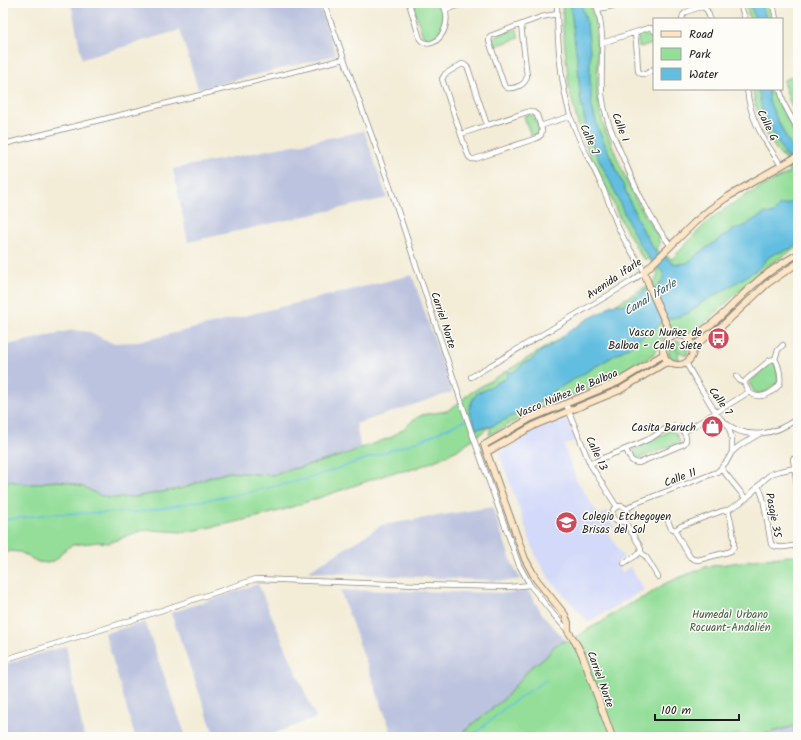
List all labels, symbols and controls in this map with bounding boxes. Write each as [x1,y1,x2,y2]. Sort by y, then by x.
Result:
legend [653,18,783,90]
text: Road [689,25,714,44]
text: Park [689,45,711,64]
text: Water [689,65,719,84]
street label: Calle G [752,107,782,144]
street label: Calle I [606,110,634,145]
street label: Calle J [574,121,604,158]
street label: Avenida Ifarle [583,253,646,304]
water label: Canal Ifarle [620,273,682,321]
street label: Carriel Norte [425,289,461,351]
place label: Vasco Nuñez de Balboa - Calle Siete [608,324,702,355]
bus stop icon: Vasco Nuñez de Balboa - Calle Siete [705,325,731,351]
street label: Vasco Núñez de Balboa [514,364,621,423]
street label: Calle 7 [704,384,737,420]
shop icon: Casita Baruch [699,414,725,440]
place label: Casita Baruch [631,419,696,437]
street label: Calle 13 [580,433,612,474]
street label: Calle 11 [662,464,699,492]
street label: Pasaje 35 [760,491,786,540]
place label: Colegio Etchegoyen Brisas del Sol [582,508,671,539]
school or university icon: Colegio Etchegoyen Brisas del Sol [554,509,580,535]
park label: Humedal Urbano Rocuant-Andalién [689,606,771,637]
street label: Carriel Norte [582,649,619,710]
scale bar [655,696,739,722]
text: 100 m [661,701,692,720]

